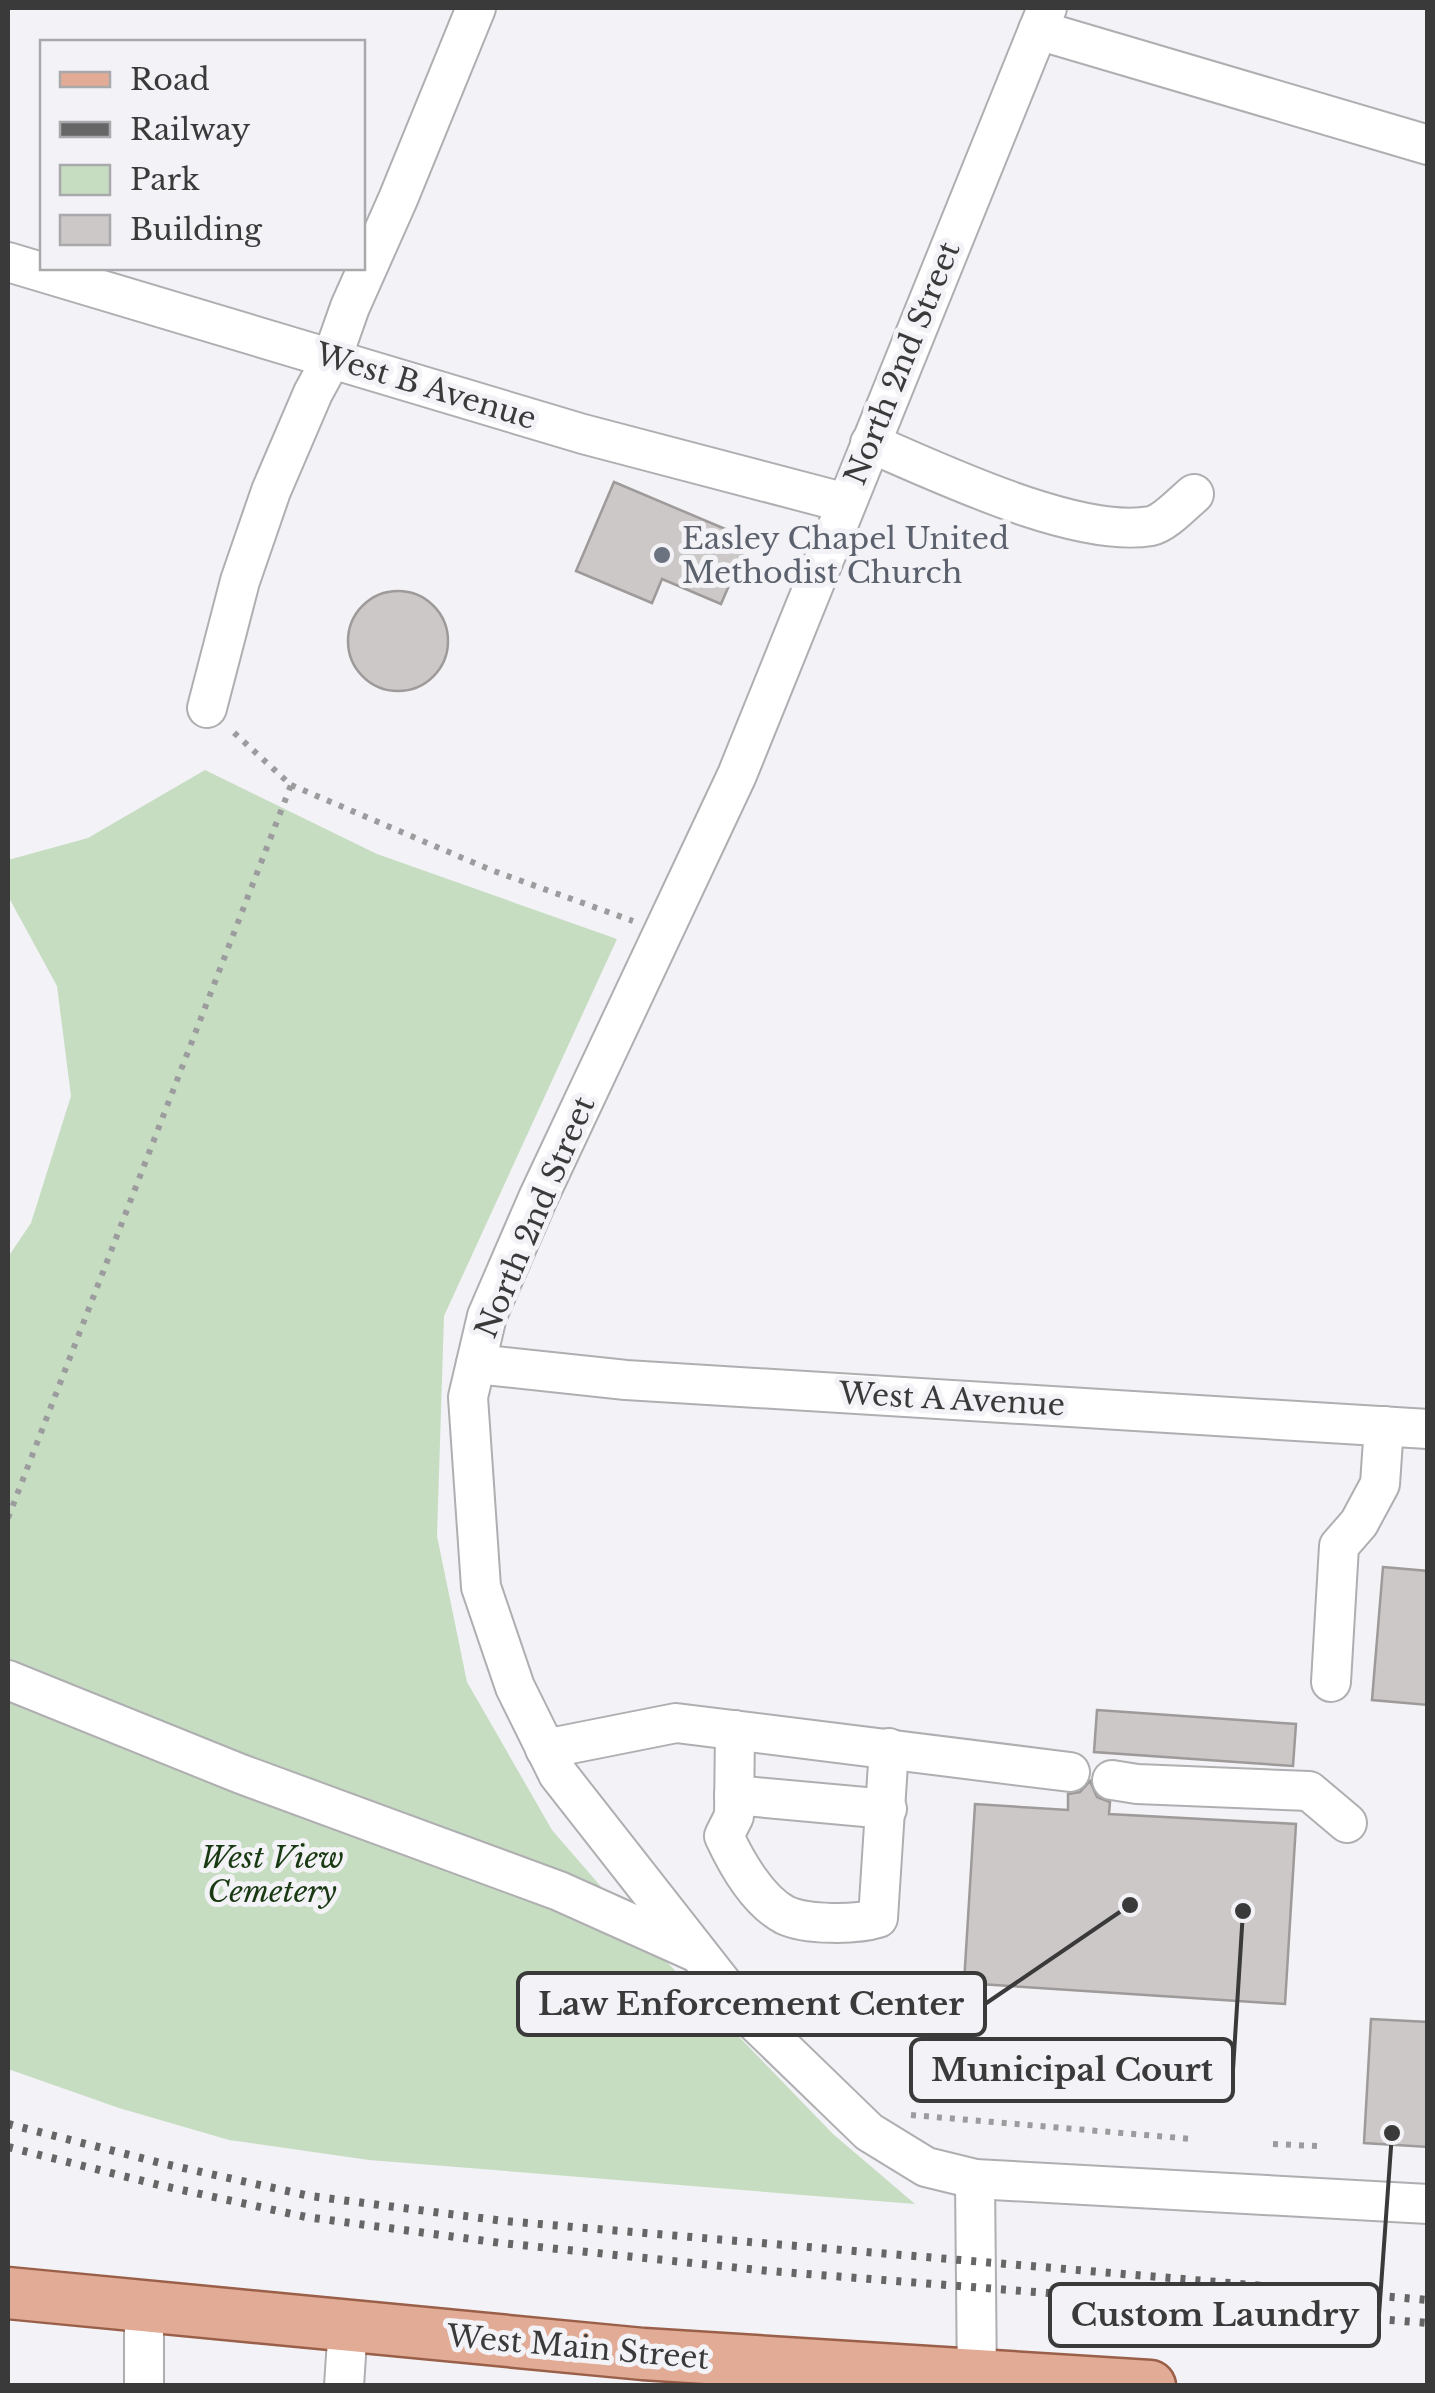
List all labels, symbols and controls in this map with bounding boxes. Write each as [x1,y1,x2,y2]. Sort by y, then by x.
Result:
legend [40,40,365,270]
text: Road [130,61,210,98]
text: Railway [130,111,250,148]
text: Park [130,161,200,198]
text: Building [130,211,263,248]
street label: North 2nd Street [836,235,968,490]
street label: West B Avenue [310,335,541,437]
place label: Easley Chapel United Methodist Church [682,520,1009,591]
marker: Easley Chapel United Methodist Church [651,544,673,566]
street label: North 2nd Street [467,1090,603,1343]
street label: West A Avenue [837,1375,1066,1423]
park label: West View Cemetery [200,1839,344,1910]
callout: Law Enforcement Center [518,1973,985,2035]
text: Law Enforcement Center [538,1984,964,2024]
callout: Municipal Court [911,2039,1233,2101]
text: Municipal Court [931,2050,1214,2090]
callout: Custom Laundry [1050,2284,1379,2346]
text: Custom Laundry [1071,2295,1360,2335]
street label: West Main Street [444,2317,711,2377]

